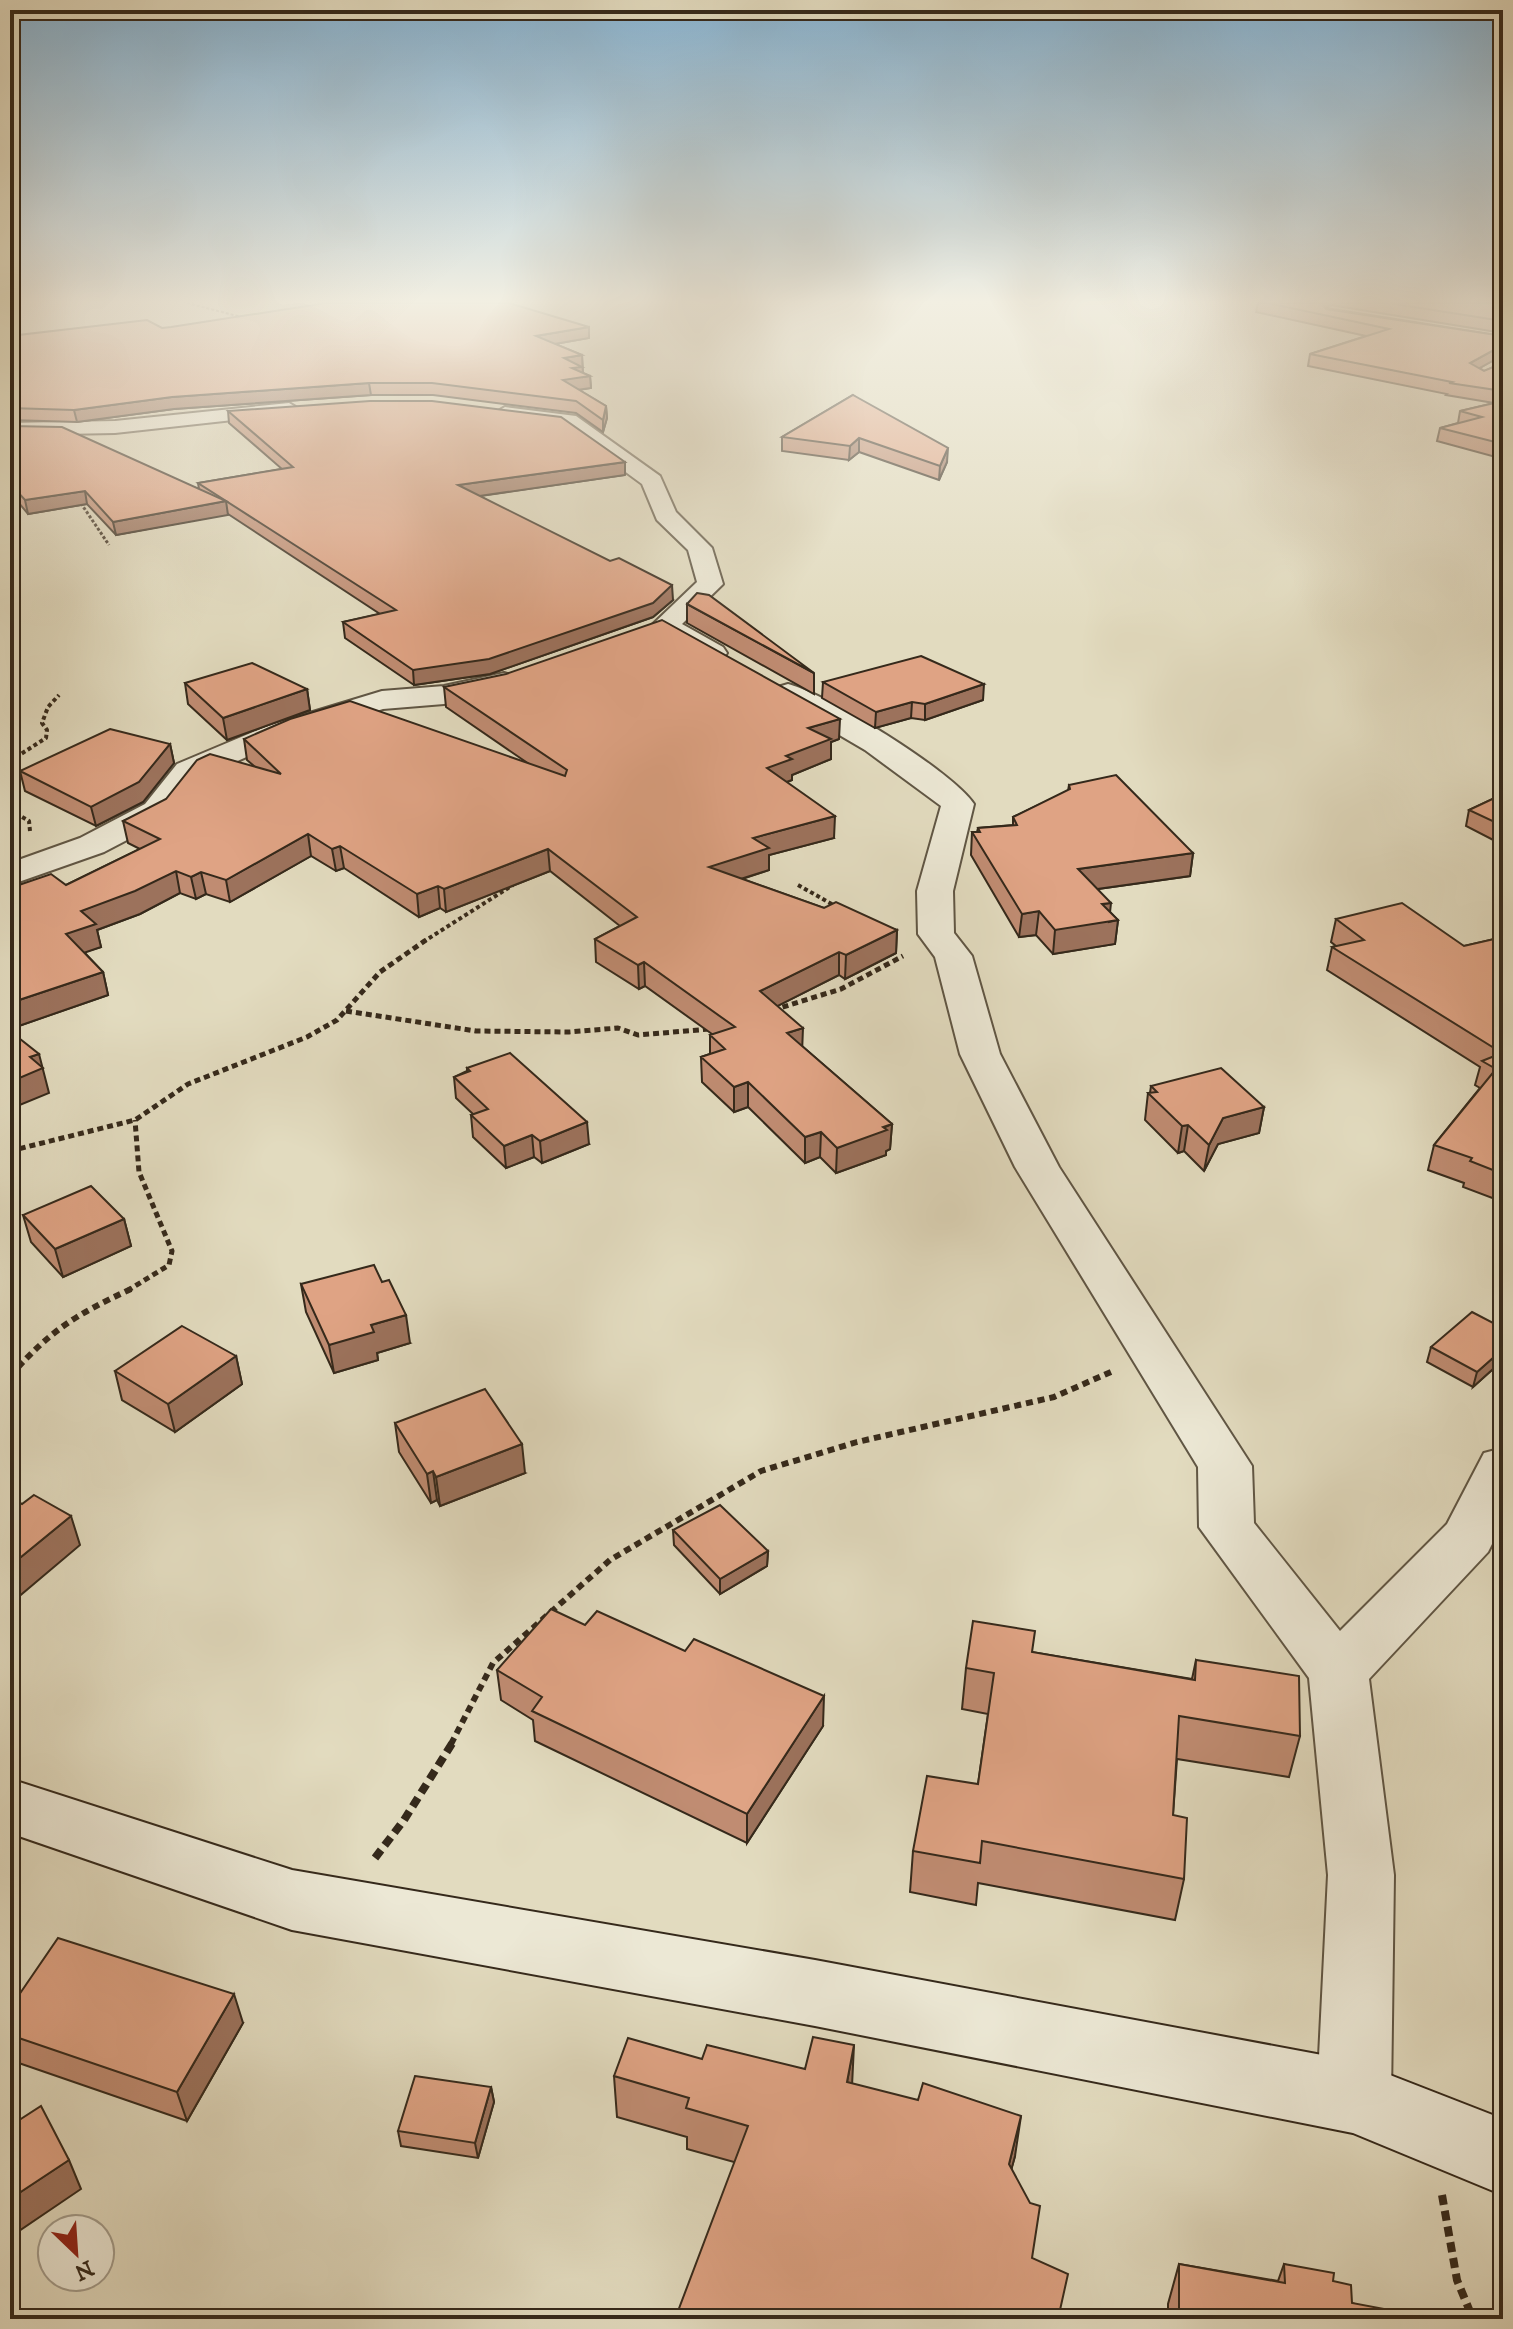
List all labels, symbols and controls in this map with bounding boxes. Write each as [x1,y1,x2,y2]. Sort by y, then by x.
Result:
north arrow [36,2213,116,2293]
text: N [70,2254,98,2286]

